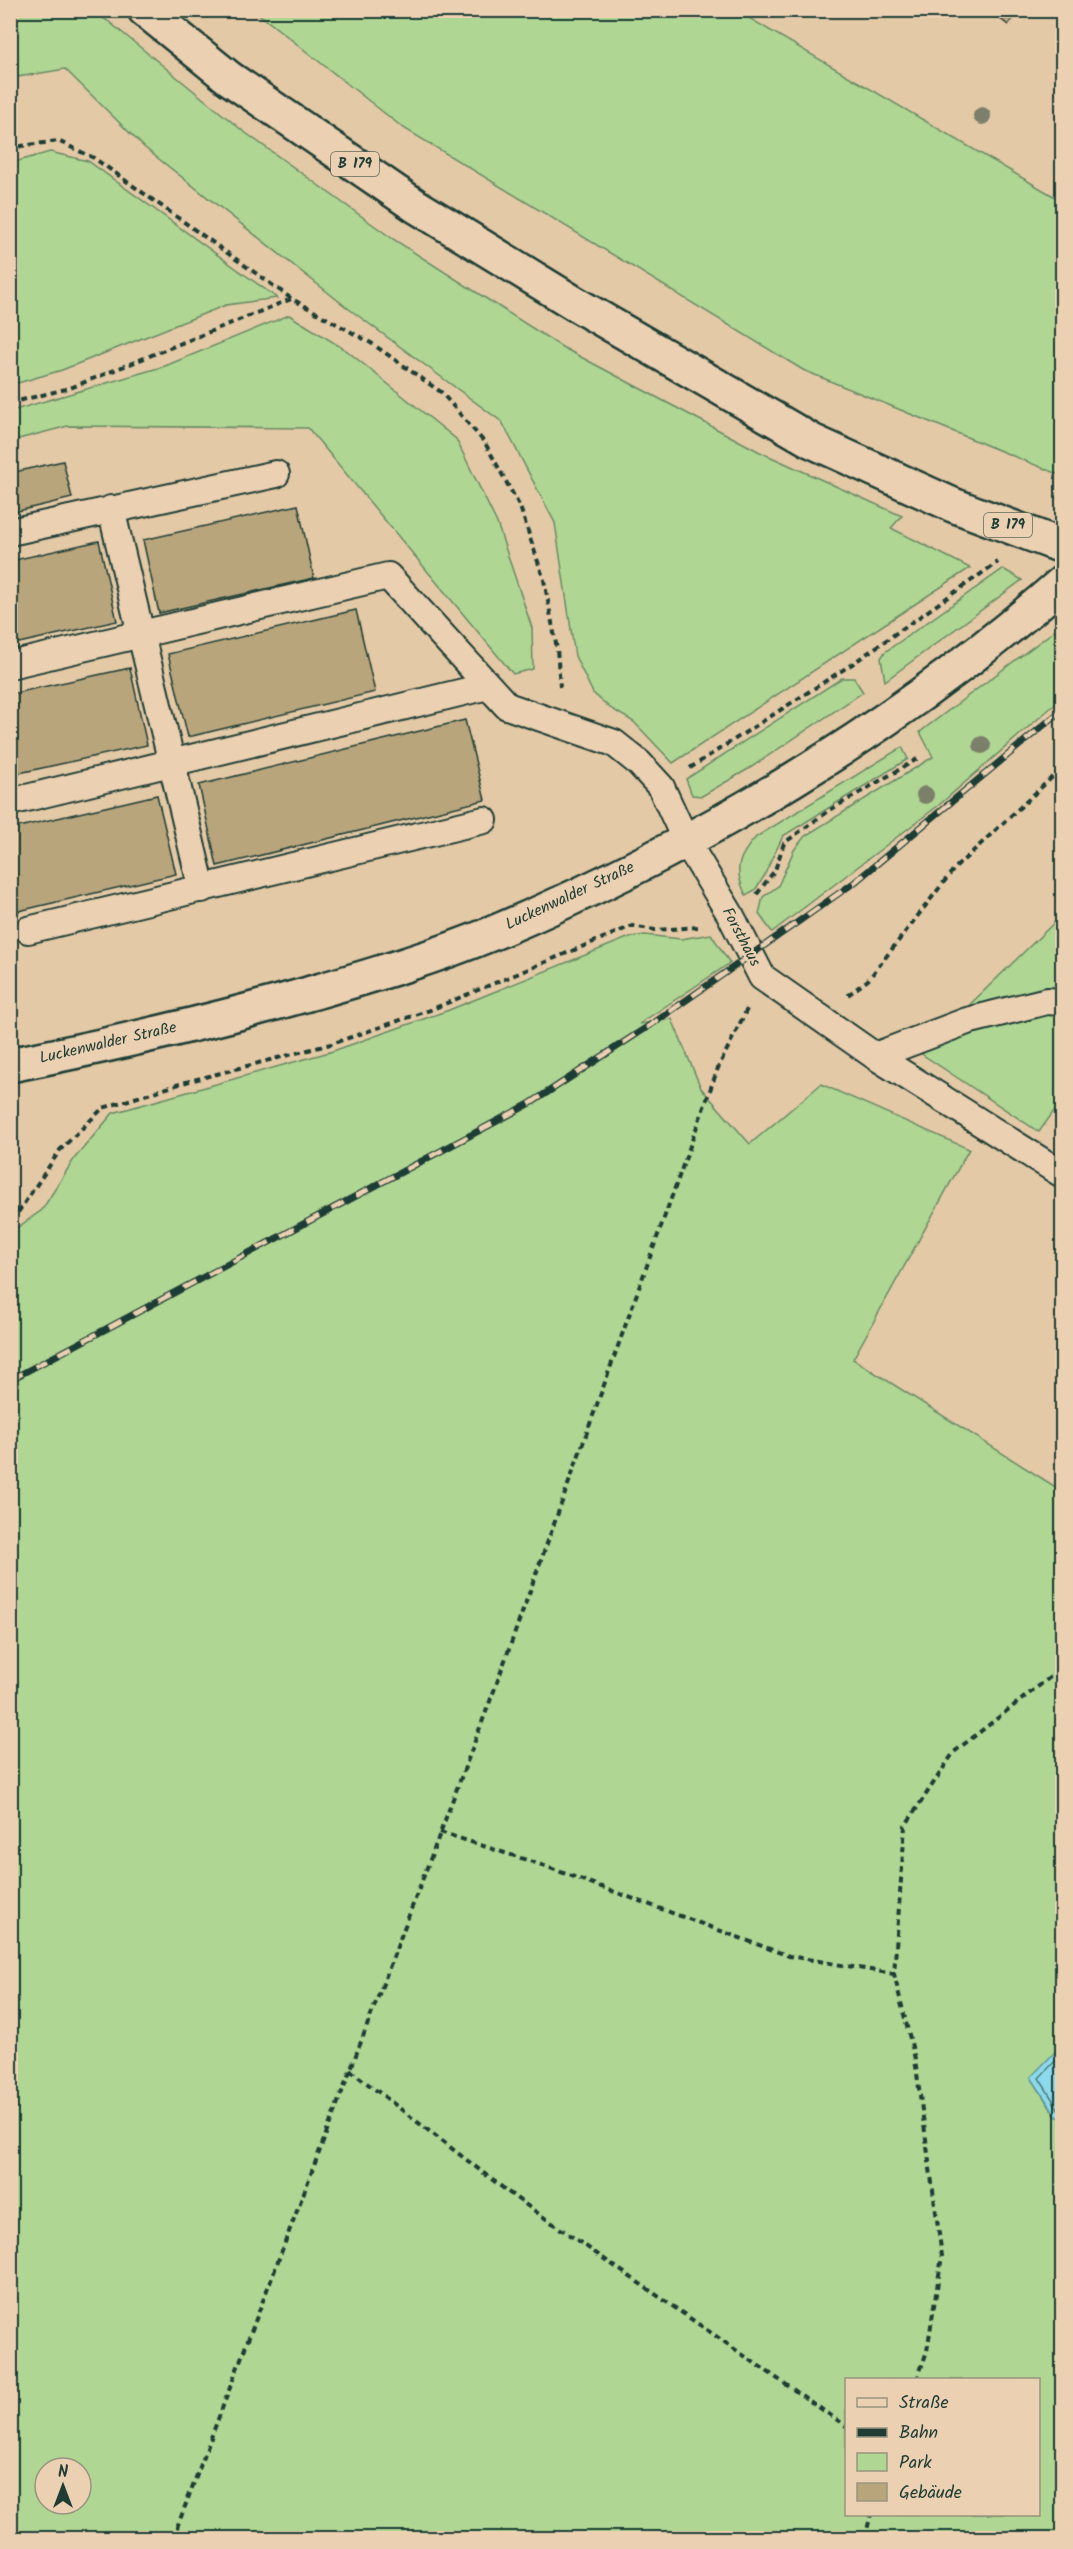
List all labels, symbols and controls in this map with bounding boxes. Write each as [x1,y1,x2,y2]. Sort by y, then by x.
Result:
road number: B 179 [331,152,379,176]
road number: B 179 [984,513,1032,537]
street label: Luckenwalder Straße [501,855,639,937]
street label: Forsthaus [715,903,767,972]
street label: Luckenwalder Straße [37,1015,179,1071]
legend [845,2378,1040,2516]
text: Straße [899,2389,949,2418]
text: Bahn [899,2419,938,2448]
text: Park [899,2449,932,2478]
north arrow [33,2456,93,2516]
text: N [58,2460,68,2485]
text: Gebäude [899,2479,962,2508]

